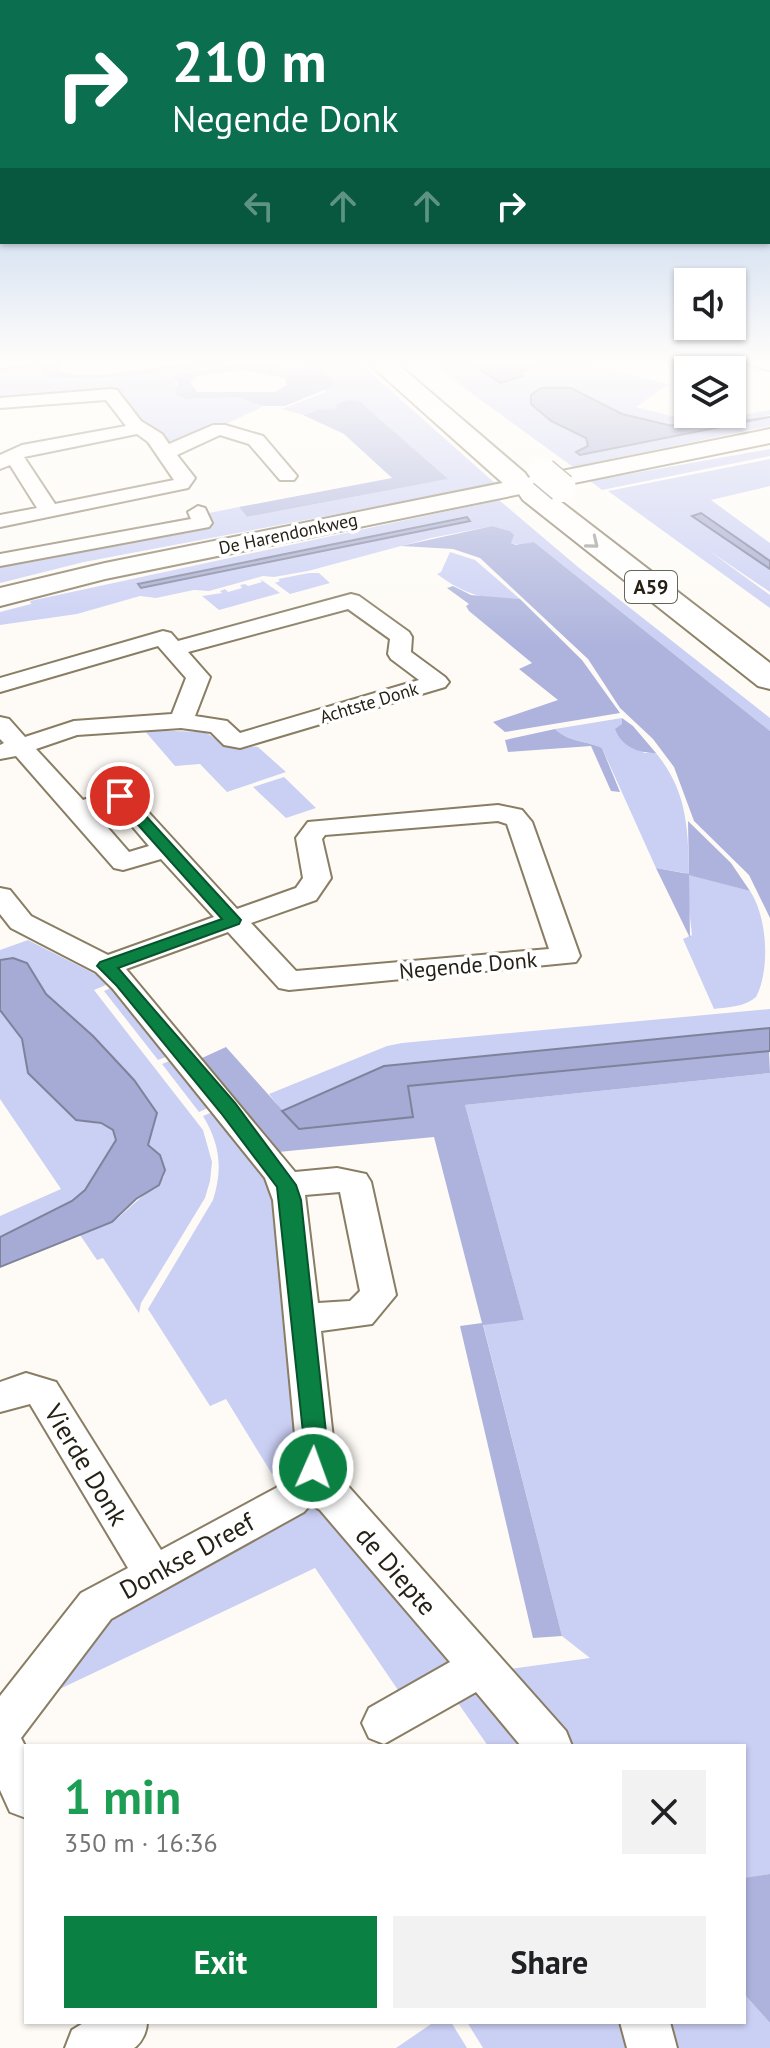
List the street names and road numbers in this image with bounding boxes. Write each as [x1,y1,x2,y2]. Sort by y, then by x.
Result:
street label: De Harendonkweg [216,508,359,559]
road number: A59 [625,571,677,603]
street label: Achtste Donk [317,677,421,728]
street label: Negende Donk [398,945,539,985]
street label: Vierde Donk [37,1397,136,1532]
street label: Donkse Dreef [114,1504,261,1606]
street label: de Diepte [349,1519,444,1622]

